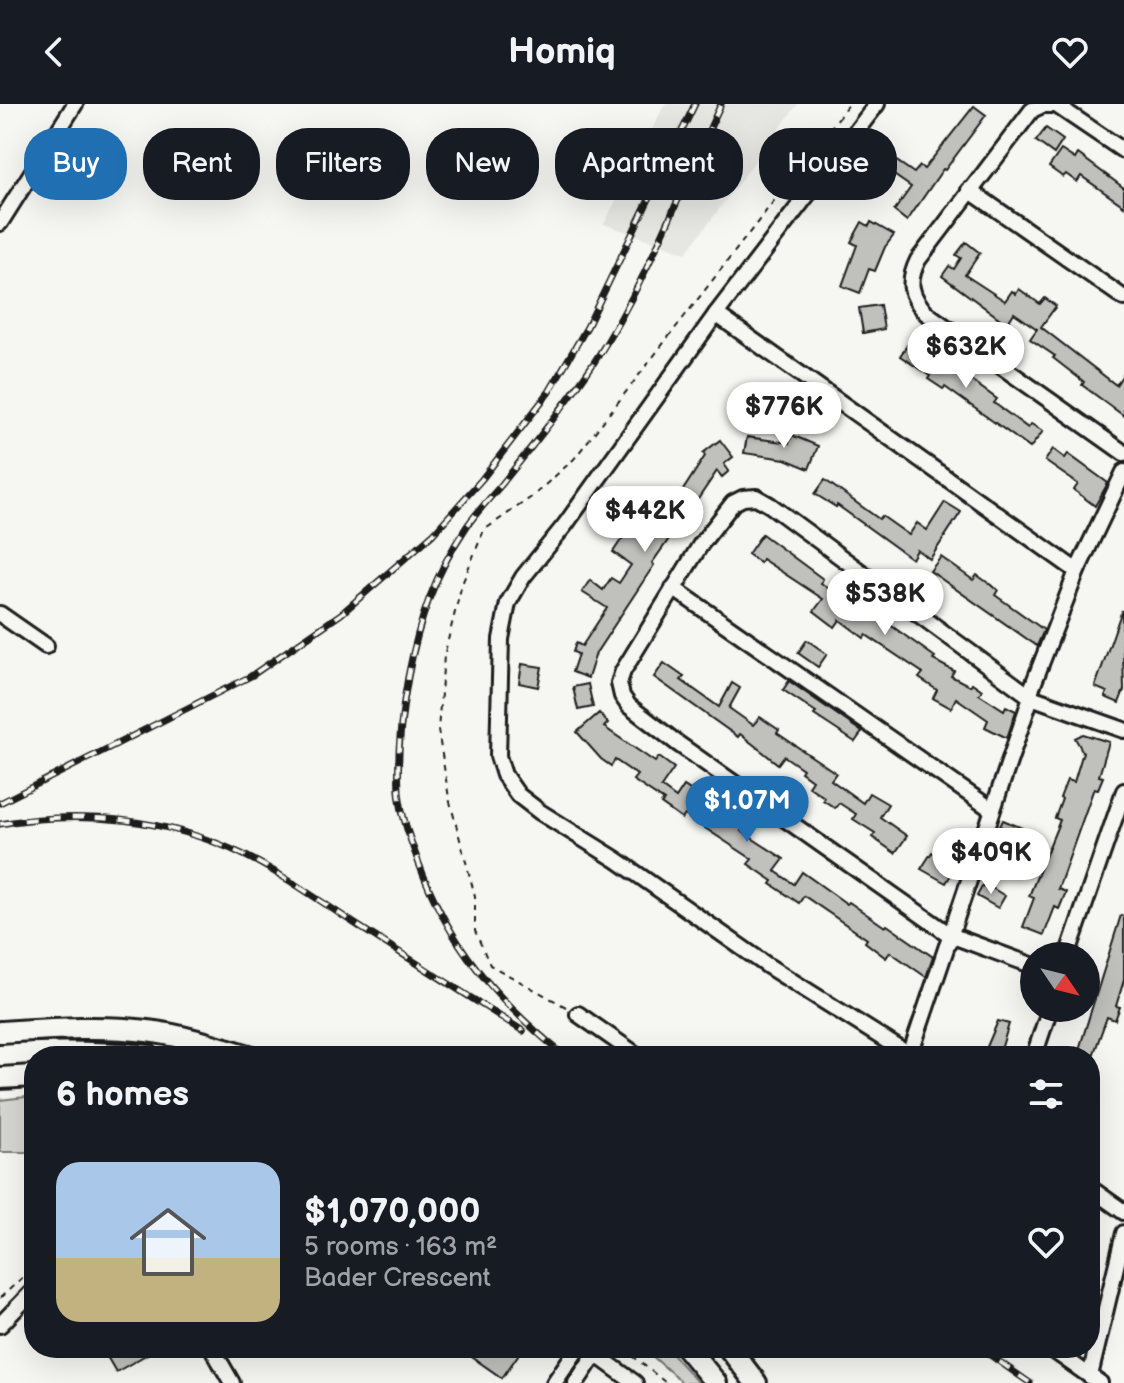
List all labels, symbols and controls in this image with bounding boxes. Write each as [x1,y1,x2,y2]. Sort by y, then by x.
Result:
icon: back [32,30,76,74]
icon: heart [1048,30,1092,74]
text: Homiq [508,31,616,74]
chip: Buy [24,128,127,200]
chip: Rent [143,128,260,200]
chip: Filters [276,128,410,200]
chip: New [426,128,539,200]
chip: Apartment [555,128,743,200]
chip: House [759,128,897,200]
pin: $632K [910,322,1022,390]
text: $632K [925,332,1007,363]
pin: $776K [728,382,840,450]
text: $776K [744,392,824,423]
pin: $442K [589,486,701,554]
text: $442K [604,496,686,527]
pin: $538K [829,569,941,637]
text: $538K [845,579,925,610]
pin: $1.07M [682,776,812,844]
text: $1.07M [704,786,790,817]
pin: $409K [935,828,1047,896]
text: $409K [950,838,1032,869]
north arrow [1020,942,1100,1022]
map controls [1020,942,1100,1022]
icon: filters [1024,1072,1068,1116]
text: 6 homes [56,1074,189,1115]
text: $1,070,000 [304,1191,481,1232]
icon: home [120,1194,216,1290]
icon: heart [1024,1220,1068,1264]
text: 5 rooms · 163 m² [304,1232,497,1263]
text: Bader Crescent [304,1263,491,1294]

